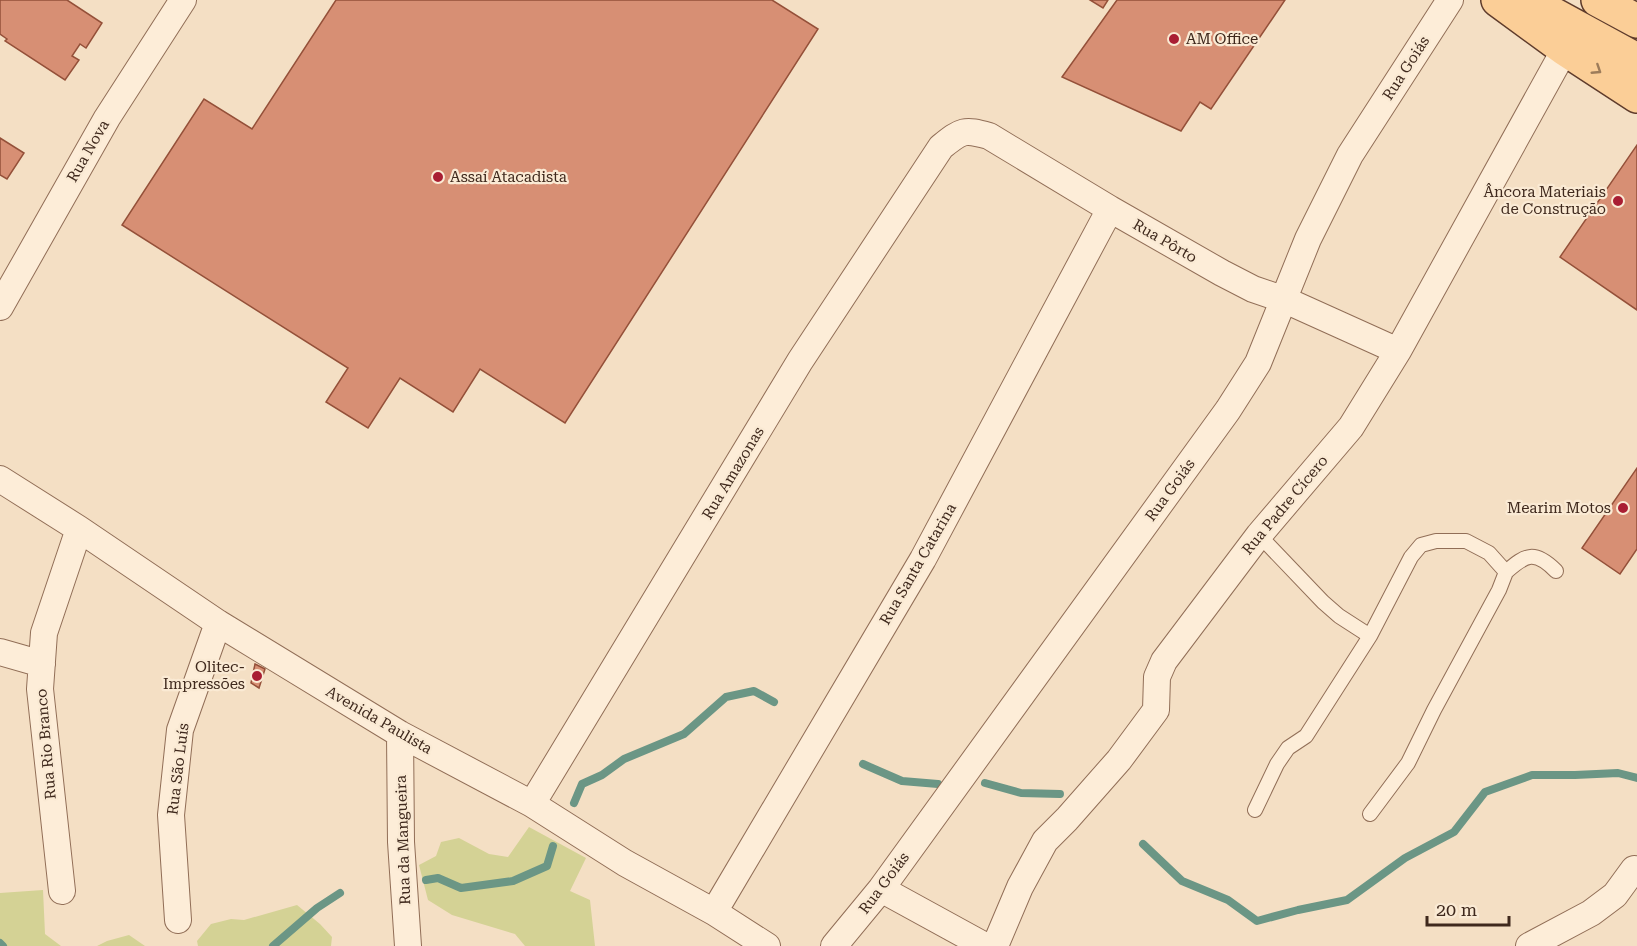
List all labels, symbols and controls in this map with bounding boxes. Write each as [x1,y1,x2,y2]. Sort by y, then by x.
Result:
place label: AM Office [1186,30,1258,48]
marker: AM Office [1167,32,1181,46]
street label: Rua Goiás [1379,33,1433,103]
one-way arrow [1591,63,1601,75]
street label: Rua Nova [63,117,113,185]
place label: Assaí Atacadista [450,168,567,186]
marker: Assaí Atacadista [431,170,445,184]
place label: Âncora Materiais de Construção [1483,183,1606,218]
marker: Âncora Materiais de Construção [1611,194,1625,208]
street label: Rua Pôrto [1130,215,1200,267]
street label: Rua Amazonas [698,423,768,523]
street label: Rua Padre Cícero [1238,452,1332,558]
street label: Rua Goiás [1141,455,1199,525]
place label: Mearim Motos [1507,499,1611,517]
street label: Rua Santa Catarina [876,500,960,628]
marker: Mearim Motos [1616,501,1630,515]
place label: Olitec- Impressões [163,658,245,693]
marker: Olitec- Impressões [250,669,264,683]
street label: Avenida Paulista [323,682,435,758]
street label: Rua Rio Branco [32,688,60,800]
street label: Rua São Luís [163,722,193,816]
street label: Rua da Mangueira [392,775,414,905]
street label: Rua Goiás [855,849,913,917]
scale bar [1427,889,1510,927]
text: 20 m [1436,899,1477,920]

